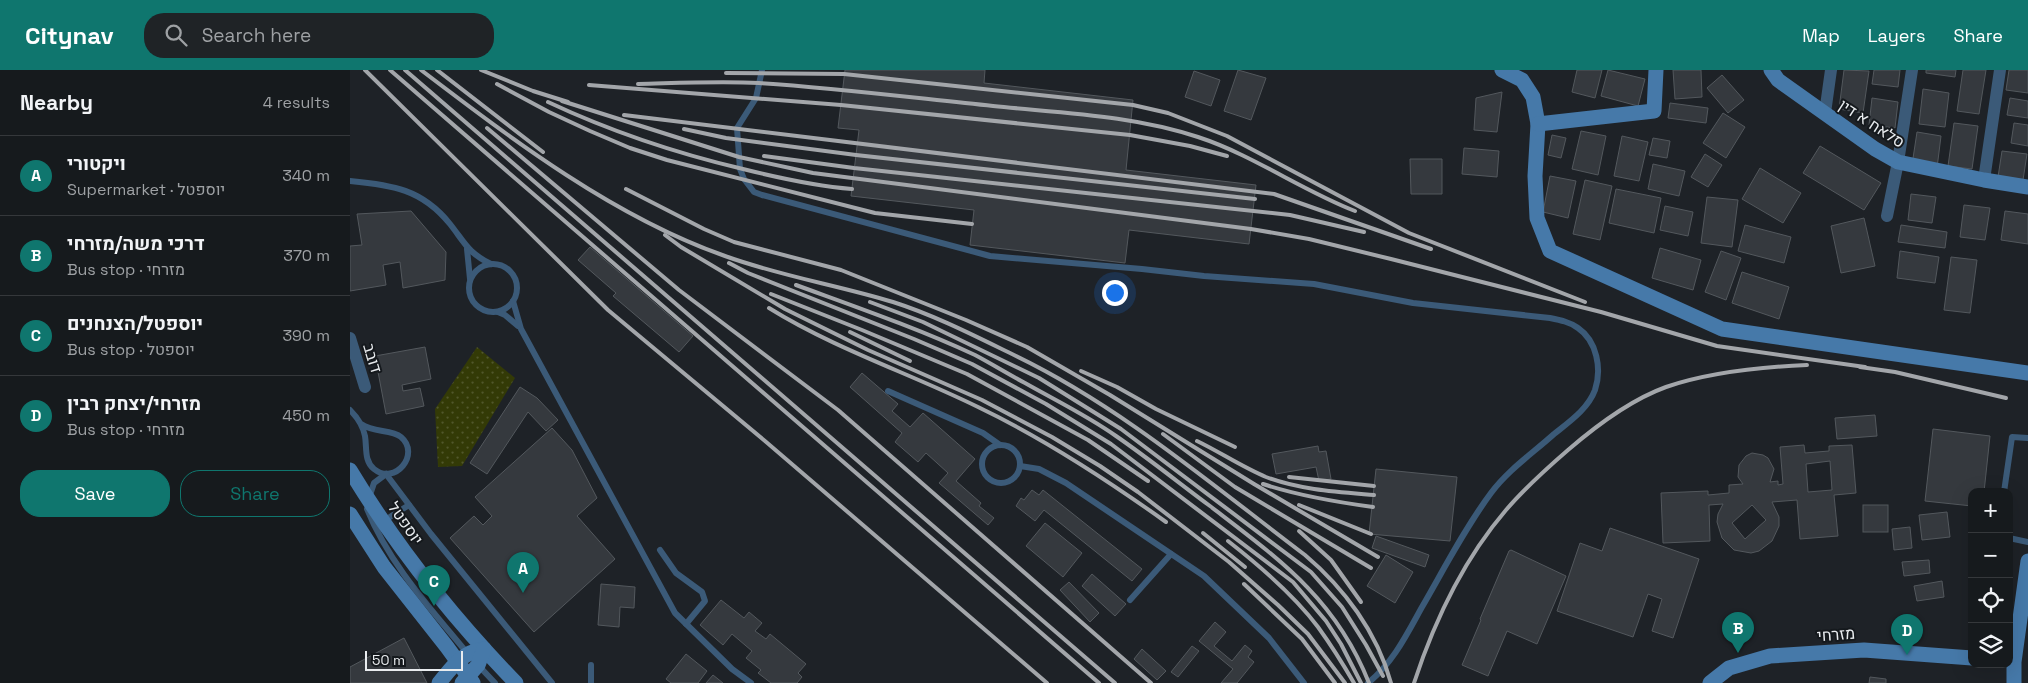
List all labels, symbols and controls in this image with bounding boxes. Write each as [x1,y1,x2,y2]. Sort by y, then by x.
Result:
search box [144,13,494,58]
text: Citynav [25,20,114,51]
icon: search [162,21,190,49]
text: Search here [202,23,311,48]
text: Map [1802,24,1840,47]
text: Layers [1868,24,1925,47]
text: Share [1953,24,2003,47]
text: Nearby [20,89,93,116]
text: 4 results [263,92,330,113]
street label: סלאח א דין [1835,94,1909,153]
text: ויקטורי [67,151,126,176]
text: A [31,165,41,186]
text: 340 m [282,165,330,186]
text: Supermarket · יוספטל [67,179,225,200]
text: דרכי משה/מזרחי [67,231,205,256]
text: B [31,245,41,266]
text: 370 m [283,245,330,266]
text: Bus stop · מזרחי [67,259,185,280]
your location [1102,280,1128,306]
text: יוספטל/הצנחנים [67,311,203,336]
text: C [31,325,41,346]
text: 390 m [282,325,330,346]
text: Bus stop · יוספטל [67,339,195,360]
street label: דובב [358,341,387,376]
text: מזרחי/יצחק רבין [67,391,201,416]
text: D [31,405,41,426]
text: 450 m [282,405,330,426]
text: Bus stop · מזרחי [67,419,185,440]
button: Save [20,470,170,517]
button: Share [180,470,330,517]
map controls [1968,488,2013,668]
button: + [1968,488,2013,533]
street label: יוספטל [383,498,428,549]
button: − [1968,533,2013,578]
pin: A [507,552,539,593]
pin: C [418,565,450,606]
button: locate [1968,578,2013,623]
pin: B [1722,612,1754,653]
pin: D [1891,614,1923,655]
street label: מזרחי [1816,623,1856,646]
button: layers [1968,623,2013,668]
scale bar [365,648,462,671]
text: 50 m [372,651,405,669]

